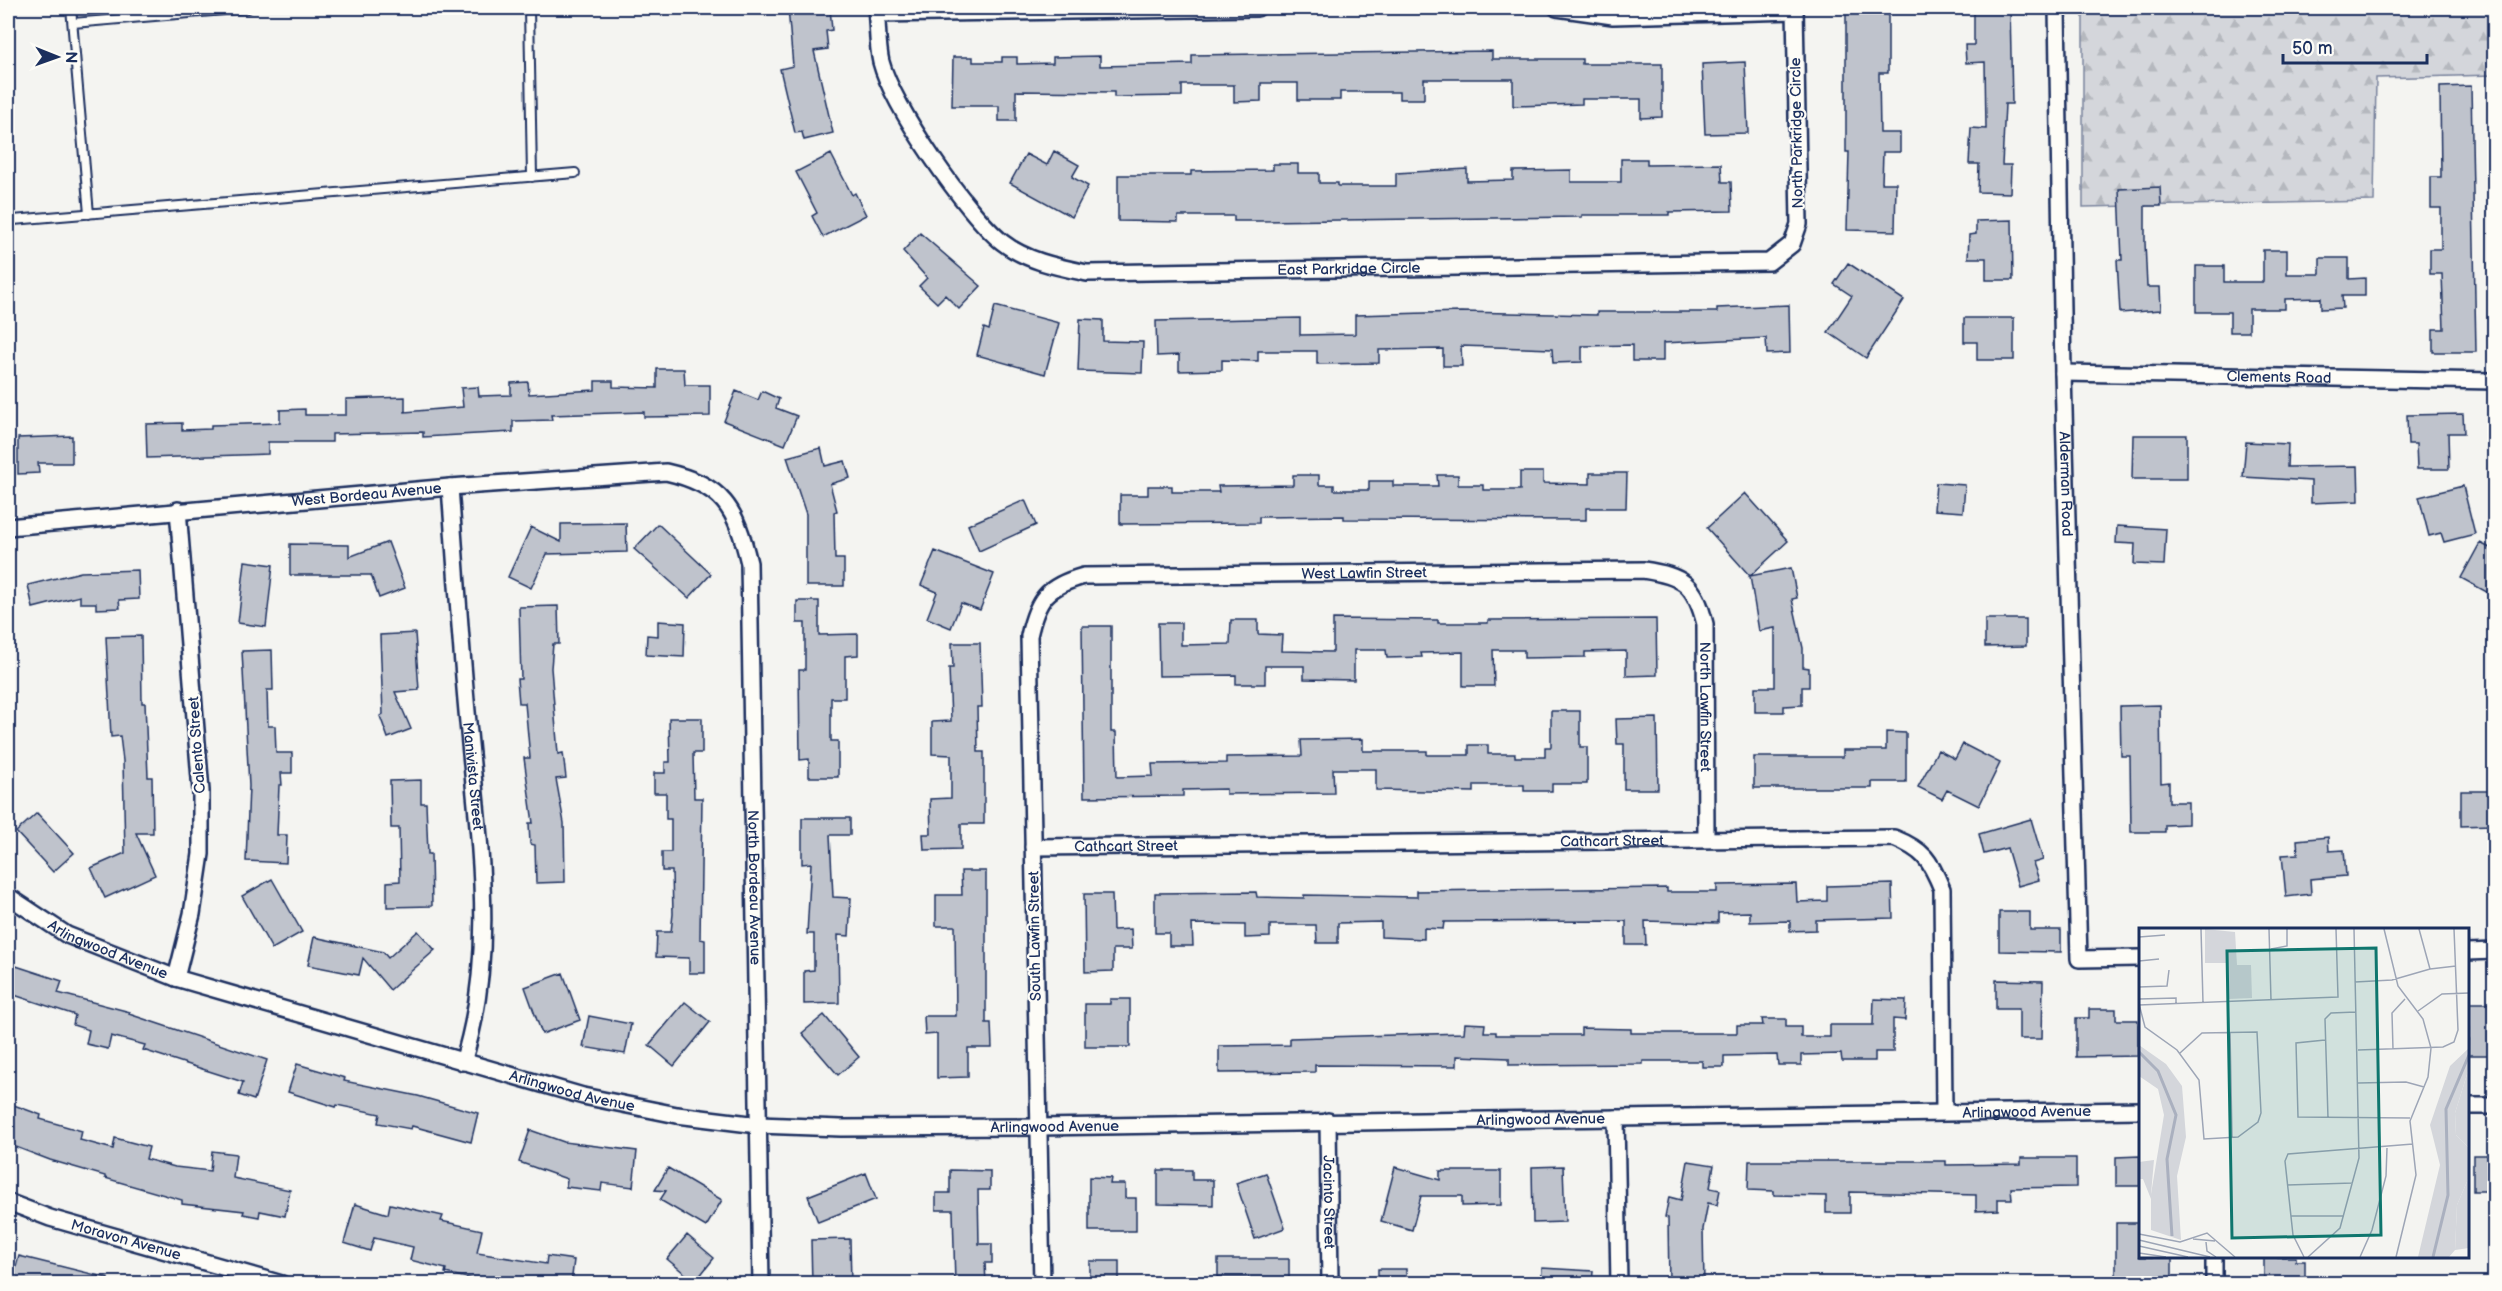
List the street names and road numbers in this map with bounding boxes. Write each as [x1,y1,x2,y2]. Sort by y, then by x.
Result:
street label: North Parkridge Circle [1786,57,1808,209]
street label: East Parkridge Circle [1277,258,1421,279]
street label: Clements Road [2226,367,2332,387]
street label: Alderman Road [2055,431,2077,537]
street label: West Bordeau Avenue [291,478,442,511]
street label: West Lawfin Street [1301,563,1427,583]
street label: North Lawfin Street [1696,642,1715,772]
street label: Calento Street [184,695,210,794]
street label: Manivista Street [458,721,488,831]
street label: North Bordeau Avenue [744,810,765,965]
street label: Cathcart Street [1560,831,1664,851]
street label: Cathcart Street [1074,836,1178,856]
street label: South Lawfin Street [1024,870,1046,1001]
street label: Arlingwood Avenue [44,915,171,983]
street label: Arlingwood Avenue [507,1066,637,1116]
street label: Arlingwood Avenue [1962,1101,2091,1122]
street label: Arlingwood Avenue [1476,1109,1605,1130]
street label: Arlingwood Avenue [990,1116,1119,1137]
street label: Jacinto Street [1319,1155,1339,1249]
street label: Moravon Avenue [69,1215,183,1264]

